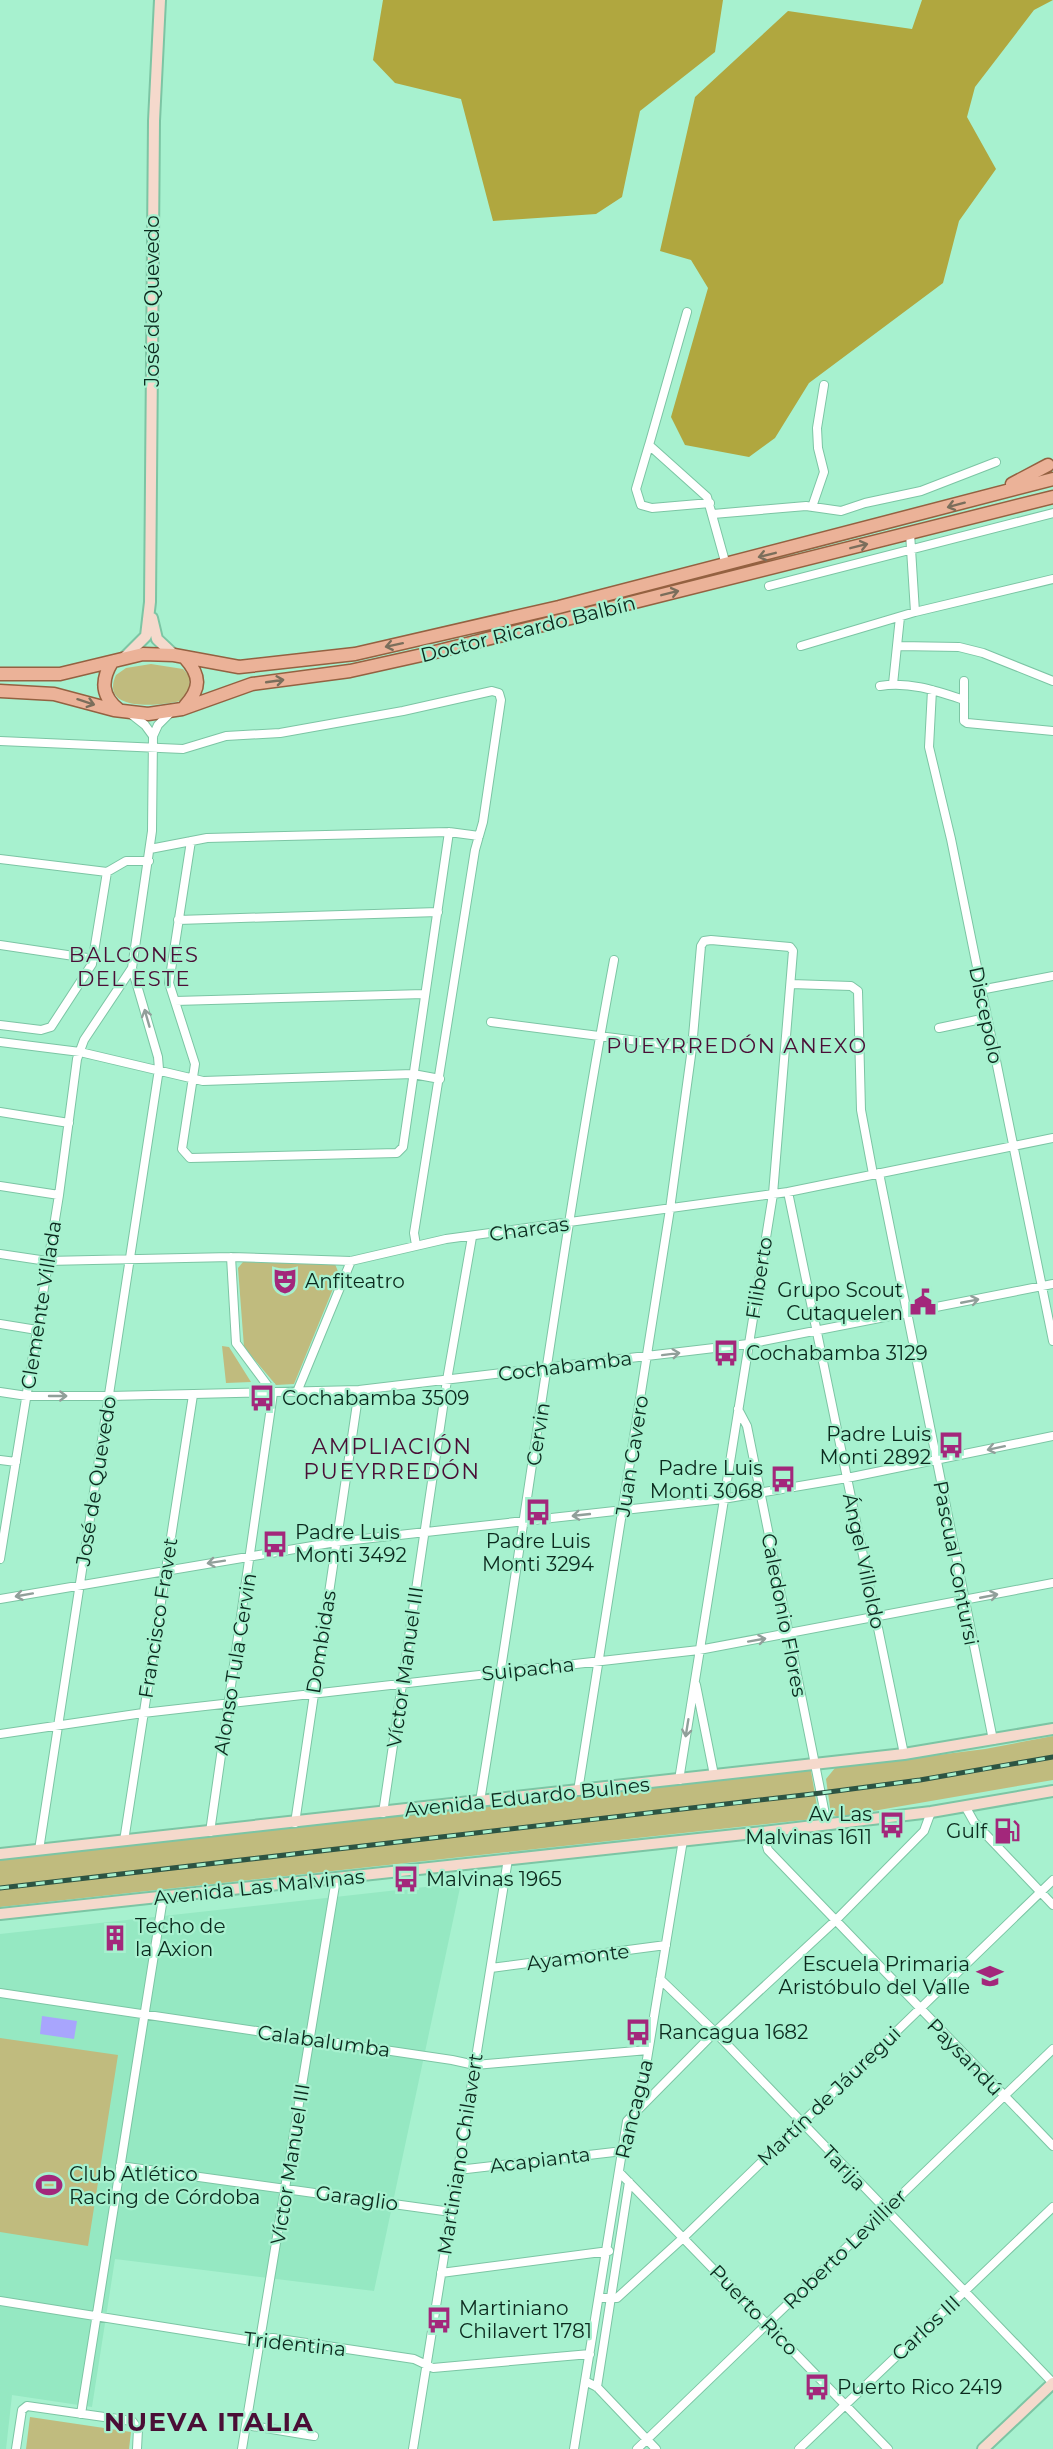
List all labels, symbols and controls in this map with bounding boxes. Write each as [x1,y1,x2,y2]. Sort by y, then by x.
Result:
street label: José de Quevedo [140,215,164,388]
one-way arrow [947,499,966,511]
one-way arrow [849,539,868,551]
one-way arrow [758,549,777,561]
one-way arrow [660,587,679,599]
street label: Doctor Ricardo Balbín [418,591,638,667]
one-way arrow [385,640,404,652]
one-way arrow [265,675,285,686]
one-way arrow [76,698,95,709]
district label: BALCONES DEL ESTE [69,942,199,991]
street label: Discepolo [964,964,1008,1066]
one-way arrow [141,1009,152,1028]
district label: PUEYRREDÓN ANEXO [606,1033,868,1058]
street label: Charcas [488,1212,571,1246]
street label: Clemente Villada [16,1219,66,1391]
street label: Filiberto [741,1235,777,1321]
theatre icon: Anfiteatro [270,1266,300,1296]
place label: Anfiteatro [305,1269,405,1293]
place label: Grupo Scout Cutaquelen [777,1278,903,1325]
public building icon: Grupo Scout Cutaquelen [908,1287,938,1317]
one-way arrow [960,1295,979,1306]
bus stop icon: Cochabamba 3129 [711,1338,741,1368]
place label: Cochabamba 3129 [746,1341,928,1365]
street label: Cochabamba [497,1346,633,1386]
one-way arrow [661,1348,680,1359]
bus stop icon: Cochabamba 3509 [247,1383,277,1413]
place label: Cochabamba 3509 [282,1386,470,1410]
one-way arrow [48,1390,68,1402]
street label: Juan Cavero [610,1394,653,1519]
street label: José de Quevedo [71,1395,121,1568]
street label: Cervin [521,1401,555,1467]
place label: Padre Luis Monti 2892 [819,1422,931,1469]
bus stop icon: Padre Luis Monti 2892 [936,1430,966,1460]
district label: AMPLIACIÓN PUEYRREDÓN [303,1433,481,1485]
one-way arrow [986,1443,1006,1454]
place label: Padre Luis Monti 3068 [650,1456,763,1503]
bus stop icon: Padre Luis Monti 3068 [768,1464,798,1494]
street label: Pascual Contursi [928,1479,984,1647]
street label: Ángel Villoldo [838,1491,890,1631]
bus stop icon: Padre Luis Monti 3294 [523,1497,553,1527]
one-way arrow [572,1510,592,1521]
place label: Padre Luis Monti 3492 [295,1520,407,1567]
bus stop icon: Padre Luis Monti 3492 [260,1529,290,1559]
place label: Padre Luis Monti 3294 [482,1529,594,1576]
street label: Caledonio Flores [756,1531,812,1699]
street label: Francisco Fravet [133,1536,183,1700]
one-way arrow [207,1557,227,1568]
street label: Alonso Tula Cervin [209,1571,261,1757]
street label: Víctor Manuel III [382,1585,428,1749]
street label: Dombidas [301,1588,341,1695]
one-way arrow [15,1590,35,1601]
one-way arrow [979,1590,999,1601]
one-way arrow [746,1634,766,1645]
street label: Suipacha [481,1652,575,1686]
one-way arrow [682,1718,693,1738]
street label: Avenida Eduardo Bulnes [403,1772,651,1822]
place label: Av Las Malvinas 1611 [745,1802,872,1849]
bus stop icon: Av Las Malvinas 1611 [877,1810,907,1840]
fuel station icon: Gulf [992,1816,1022,1846]
place label: Gulf [946,1819,988,1843]
street label: Avenida Las Malvinas [152,1864,366,1910]
bus stop icon: Malvinas 1965 [391,1864,421,1894]
place label: Malvinas 1965 [426,1867,562,1891]
place label: Techo de la Axion [135,1914,226,1961]
building icon: Techo de la Axion [100,1923,130,1953]
street label: Ayamonte [525,1939,631,1975]
place label: Escuela Primaria Aristóbulo del Valle [778,1952,970,1999]
school or university icon: Escuela Primaria Aristóbulo del Valle [975,1961,1005,1991]
street label: Paysandú [922,2013,1008,2101]
bus stop icon: Rancagua 1682 [623,2017,653,2047]
street label: Calabalumba [256,2020,392,2062]
place label: Rancagua 1682 [658,2020,808,2044]
street label: Martín de Jáuregui [752,2021,906,2171]
street label: Martiniano Chilavert [432,2051,488,2257]
street label: Rancagua [610,2057,658,2161]
street label: Víctor Manuel III [265,2082,315,2246]
street label: Tarija [817,2141,871,2195]
street label: Acapianta [488,2142,592,2178]
place label: Club Atlético Racing de Córdoba [69,2162,260,2209]
sports icon: Club Atlético Racing de Córdoba [34,2170,64,2200]
street label: Garaglio [314,2180,400,2216]
street label: Roberto Levillier [778,2184,912,2314]
street label: Puerto Rico [705,2260,803,2360]
street label: Carlos III [887,2290,965,2366]
place label: Martiniano Chilavert 1781 [459,2296,592,2343]
bus stop icon: Martiniano Chilavert 1781 [424,2305,454,2335]
street label: Tridentina [243,2327,347,2361]
bus stop icon: Puerto Rico 2419 [802,2372,832,2402]
place label: Puerto Rico 2419 [837,2375,1002,2399]
district label: NUEVA ITALIA [104,2406,314,2438]

